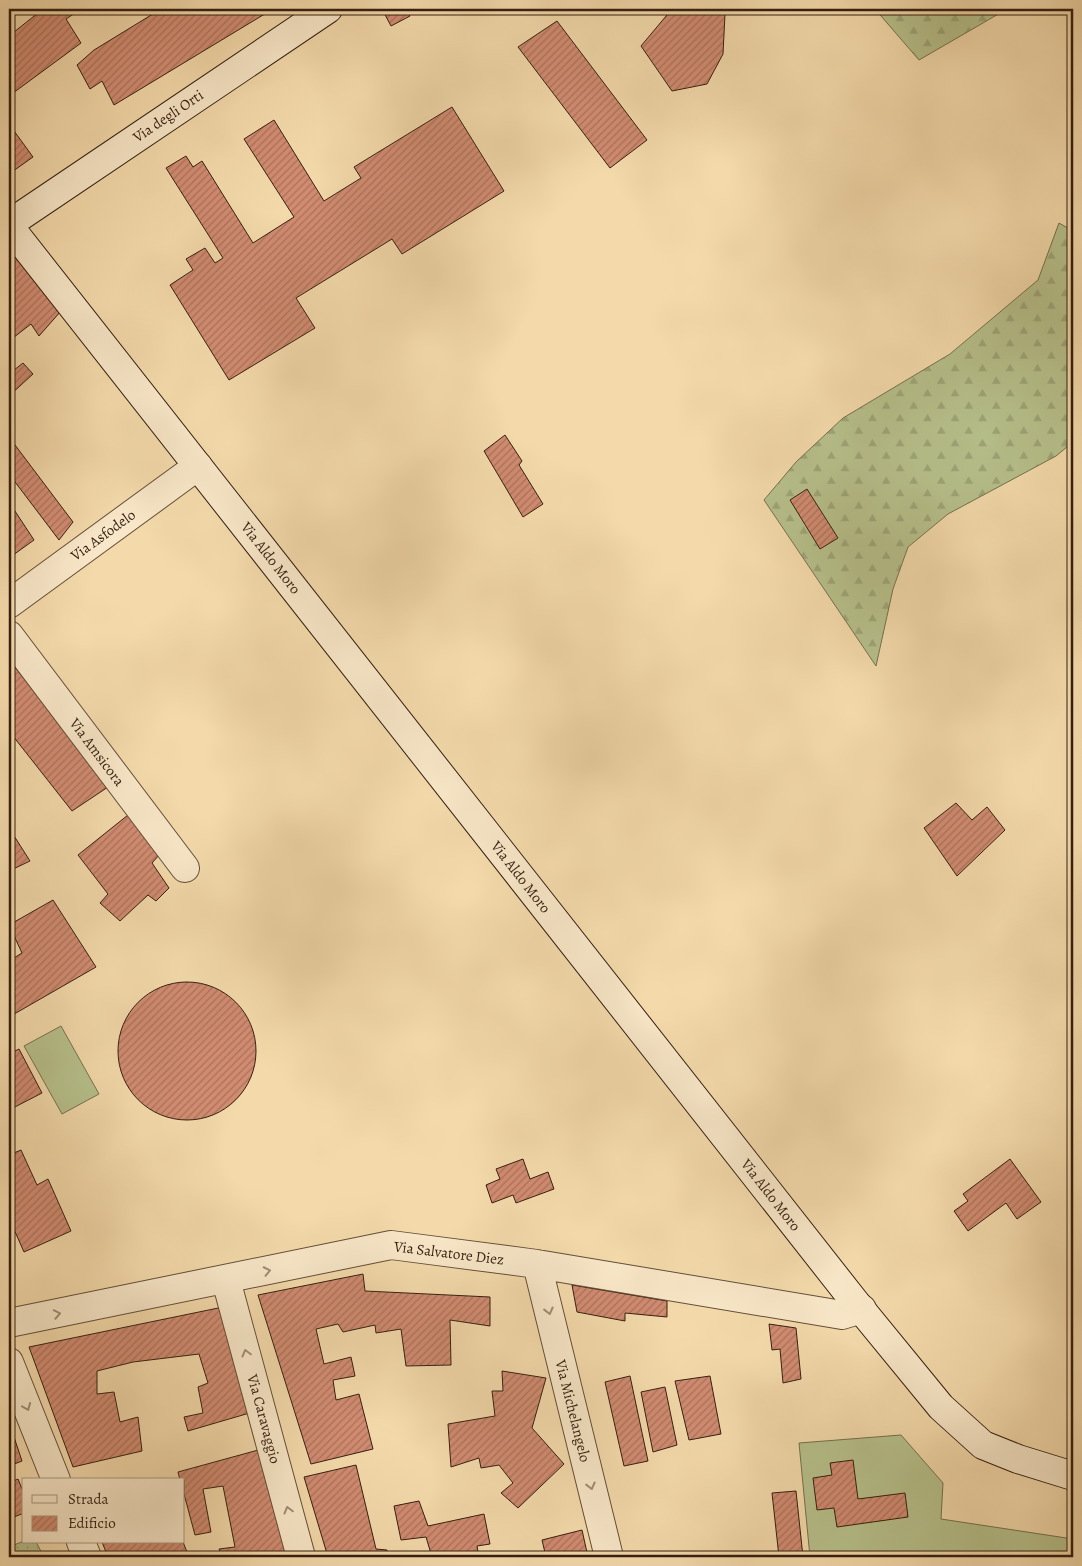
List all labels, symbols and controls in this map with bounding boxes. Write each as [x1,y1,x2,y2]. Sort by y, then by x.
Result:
street label: Via degli Orti [128,85,207,148]
street label: Via Asfodelo [66,505,139,566]
street label: Via Aldo Moro [236,517,305,598]
street label: Via Amsicora [64,713,129,790]
street label: Via Aldo Moro [486,836,555,917]
street label: Via Aldo Moro [736,1154,805,1235]
street label: Via Salvatore Diez [392,1236,505,1270]
one-way arrow [263,1267,272,1277]
one-way arrow [543,1307,554,1316]
one-way arrow [52,1309,61,1319]
one-way arrow [241,1349,252,1358]
street label: Via Michelangelo [550,1357,595,1464]
street label: Via Caravaggio [242,1371,286,1466]
one-way arrow [21,1402,31,1411]
legend [22,1478,185,1544]
one-way arrow [585,1482,596,1491]
text: Strada [68,1489,109,1509]
one-way arrow [283,1506,294,1515]
text: Edificio [68,1513,116,1533]

